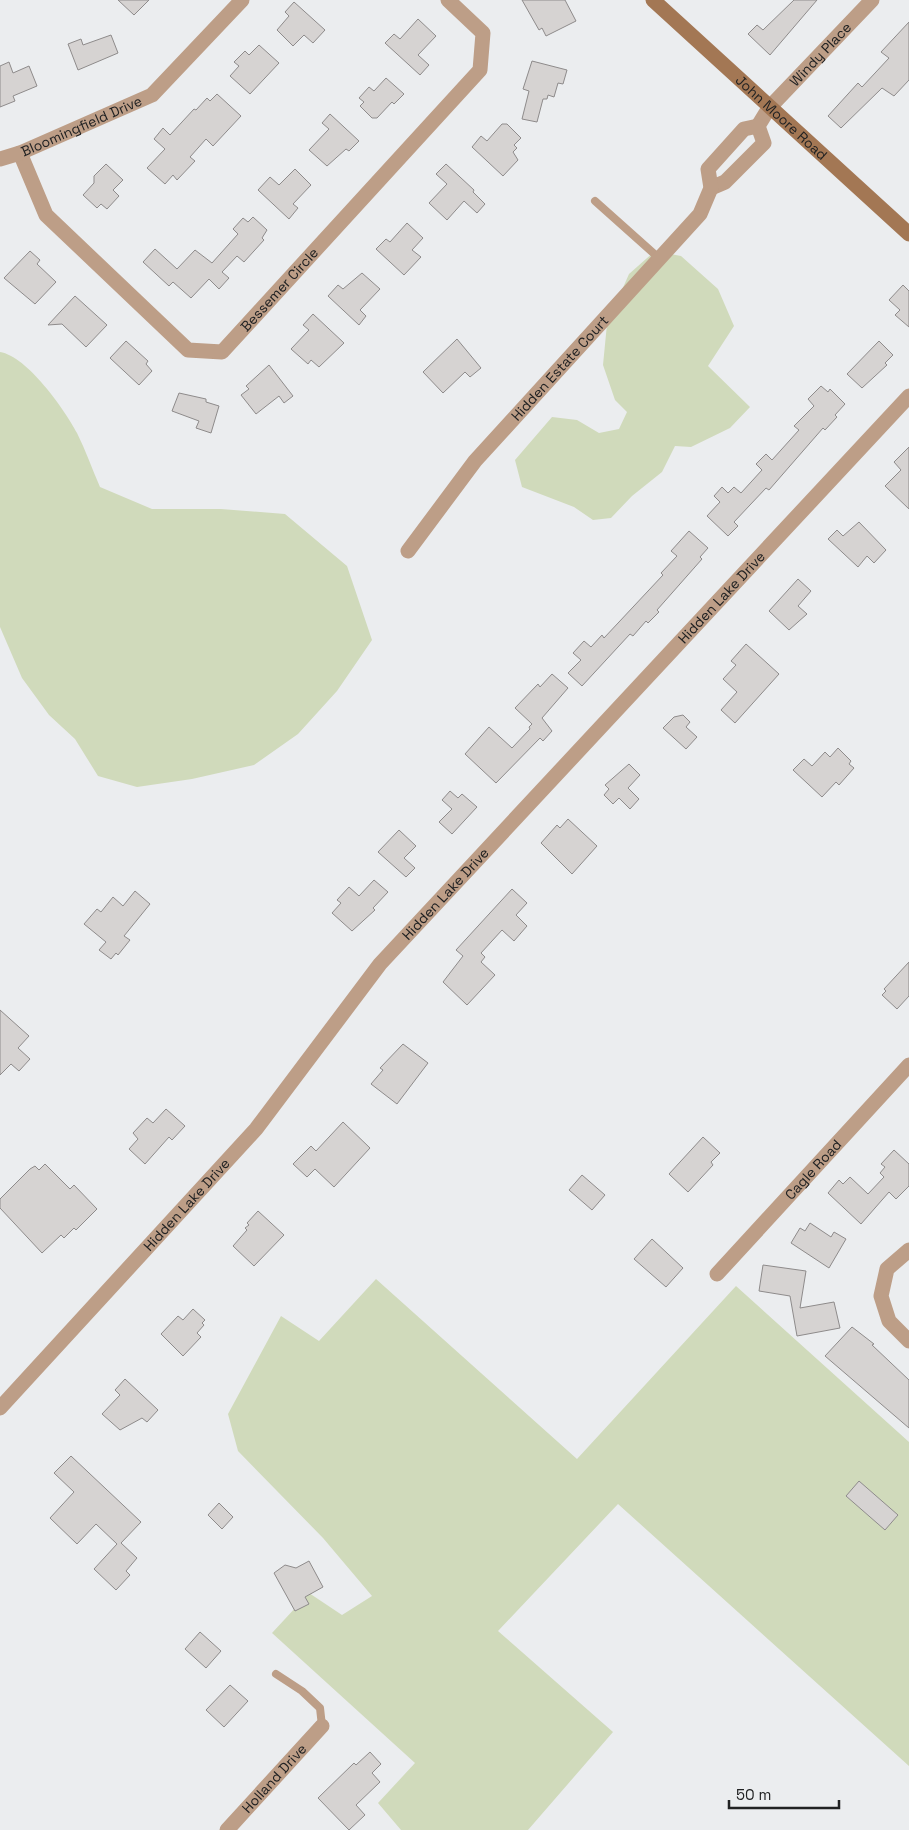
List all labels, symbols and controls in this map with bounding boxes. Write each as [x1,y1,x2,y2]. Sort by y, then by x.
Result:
street label: Windy Place [786,18,855,90]
street label: John Moore Road [732,71,831,164]
street label: Bloomingfield Drive [18,92,145,160]
street label: Bessemer Circle [236,244,322,335]
street label: Hidden Estate Court [507,312,612,424]
street label: Hidden Lake Drive [674,548,769,647]
street label: Hidden Lake Drive [398,844,493,944]
street label: Cagle Road [781,1135,845,1203]
street label: Hidden Lake Drive [140,1155,234,1255]
street label: Holland Drive [238,1740,310,1817]
scale bar [729,1778,839,1810]
text: 50 m [736,1785,771,1804]

